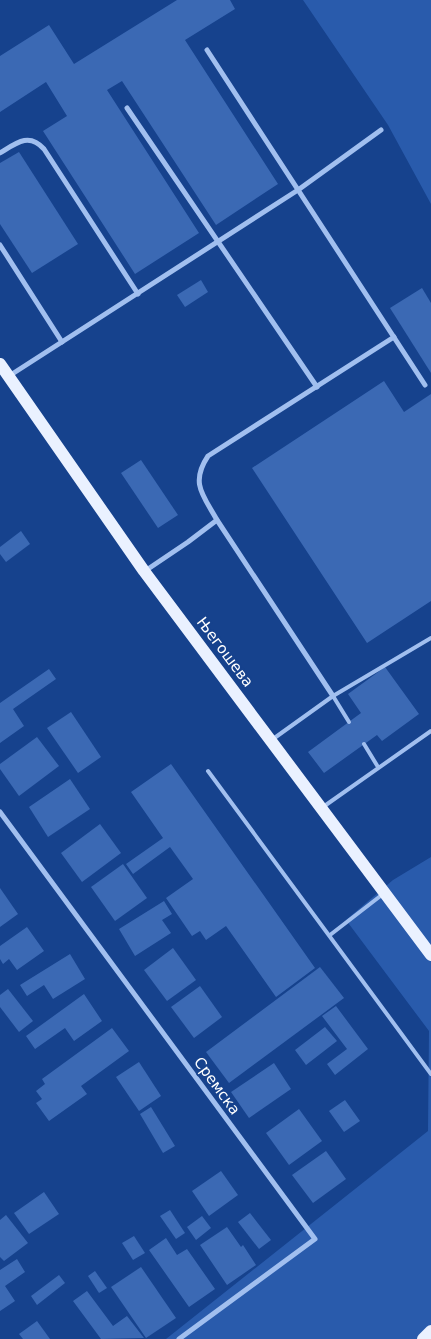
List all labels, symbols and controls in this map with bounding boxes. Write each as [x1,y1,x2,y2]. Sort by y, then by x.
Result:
street label: Његошева [193,613,257,691]
street label: Сремска [190,1054,244,1118]

